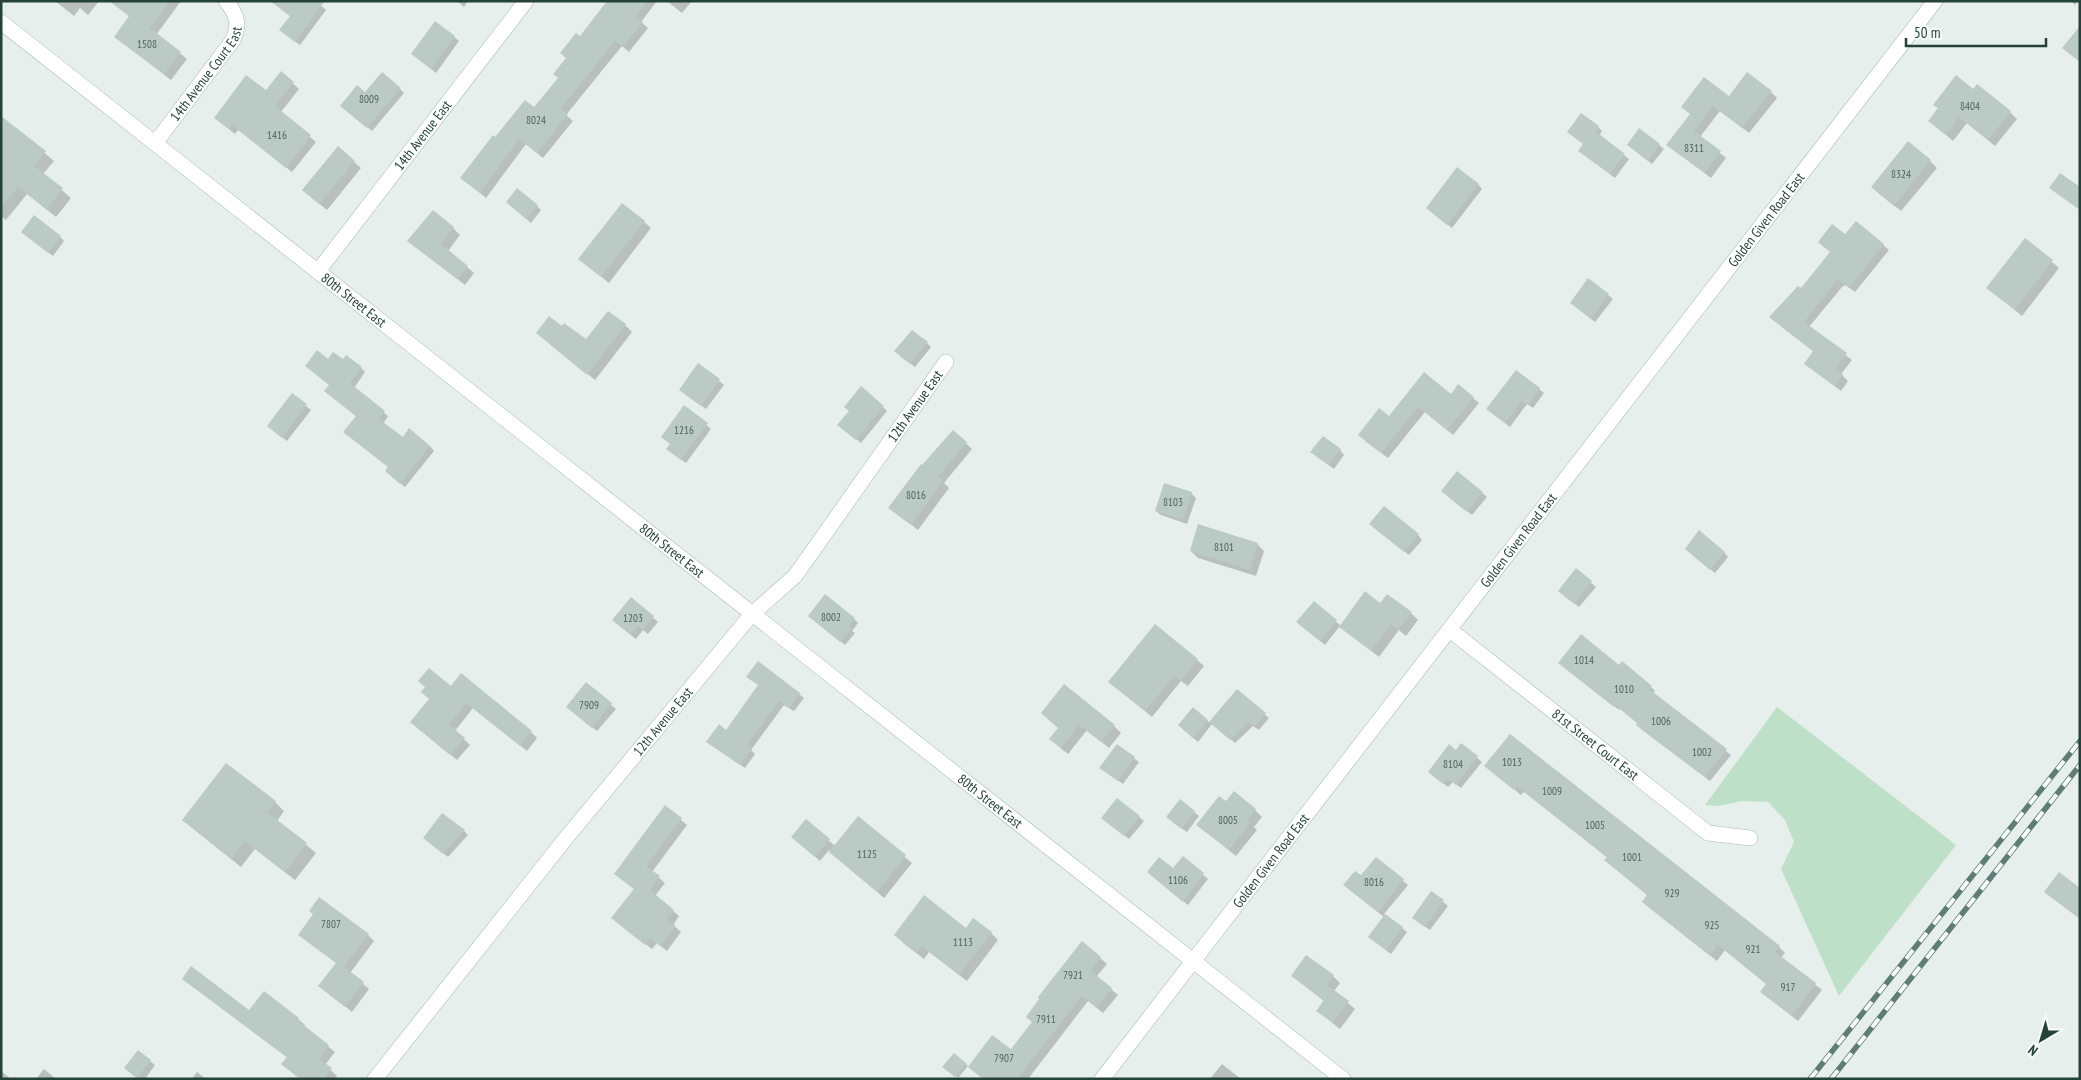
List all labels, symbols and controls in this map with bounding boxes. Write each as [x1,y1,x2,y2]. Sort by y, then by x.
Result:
scale bar [1906,15,2046,47]
text: 50 m [1914,23,1940,42]
street label: 14th Avenue Court East [166,25,246,125]
house number: 1508 [137,37,157,51]
house number: 8009 [359,92,379,106]
street label: 14th Avenue East [390,96,455,174]
house number: 8404 [1960,99,1980,113]
house number: 8024 [526,113,546,127]
house number: 1416 [267,128,287,142]
house number: 8311 [1684,141,1704,155]
house number: 8324 [1891,167,1911,181]
street label: Golden Given Road East [1724,169,1808,271]
street label: 80th Street East [318,269,390,331]
street label: 12th Avenue East [883,367,947,446]
house number: 1216 [674,423,694,437]
house number: 8016 [906,488,926,502]
street label: Golden Given Road East [1476,489,1561,591]
house number: 8103 [1163,495,1183,509]
street label: 80th Street East [636,519,708,582]
house number: 8101 [1214,540,1234,554]
house number: 8002 [821,610,841,624]
house number: 1203 [623,611,643,625]
house number: 1014 [1574,653,1594,667]
house number: 1010 [1614,682,1634,696]
street label: 12th Avenue East [629,683,697,759]
house number: 7909 [579,698,599,712]
street label: 81st Street Court East [1548,705,1643,784]
house number: 1006 [1651,714,1671,728]
house number: 1002 [1692,745,1712,759]
house number: 1013 [1502,755,1522,769]
house number: 8104 [1443,757,1463,771]
street label: 80th Street East [954,770,1026,832]
house number: 1009 [1542,784,1562,798]
street label: Golden Given Road East [1229,810,1313,911]
house number: 8005 [1218,813,1238,827]
house number: 1005 [1585,818,1605,832]
house number: 1125 [857,847,877,861]
house number: 1001 [1622,850,1642,864]
house number: 1106 [1168,873,1188,887]
house number: 8016 [1364,875,1384,889]
house number: 929 [1665,886,1679,900]
house number: 7807 [321,917,341,931]
house number: 925 [1705,918,1719,932]
house number: 1113 [953,935,973,949]
house number: 921 [1746,942,1760,956]
house number: 7921 [1063,968,1083,982]
house number: 917 [1781,980,1795,994]
house number: 7911 [1036,1012,1056,1026]
north arrow [2016,1015,2066,1065]
text: N [2024,1041,2042,1060]
house number: 7907 [994,1051,1014,1065]

